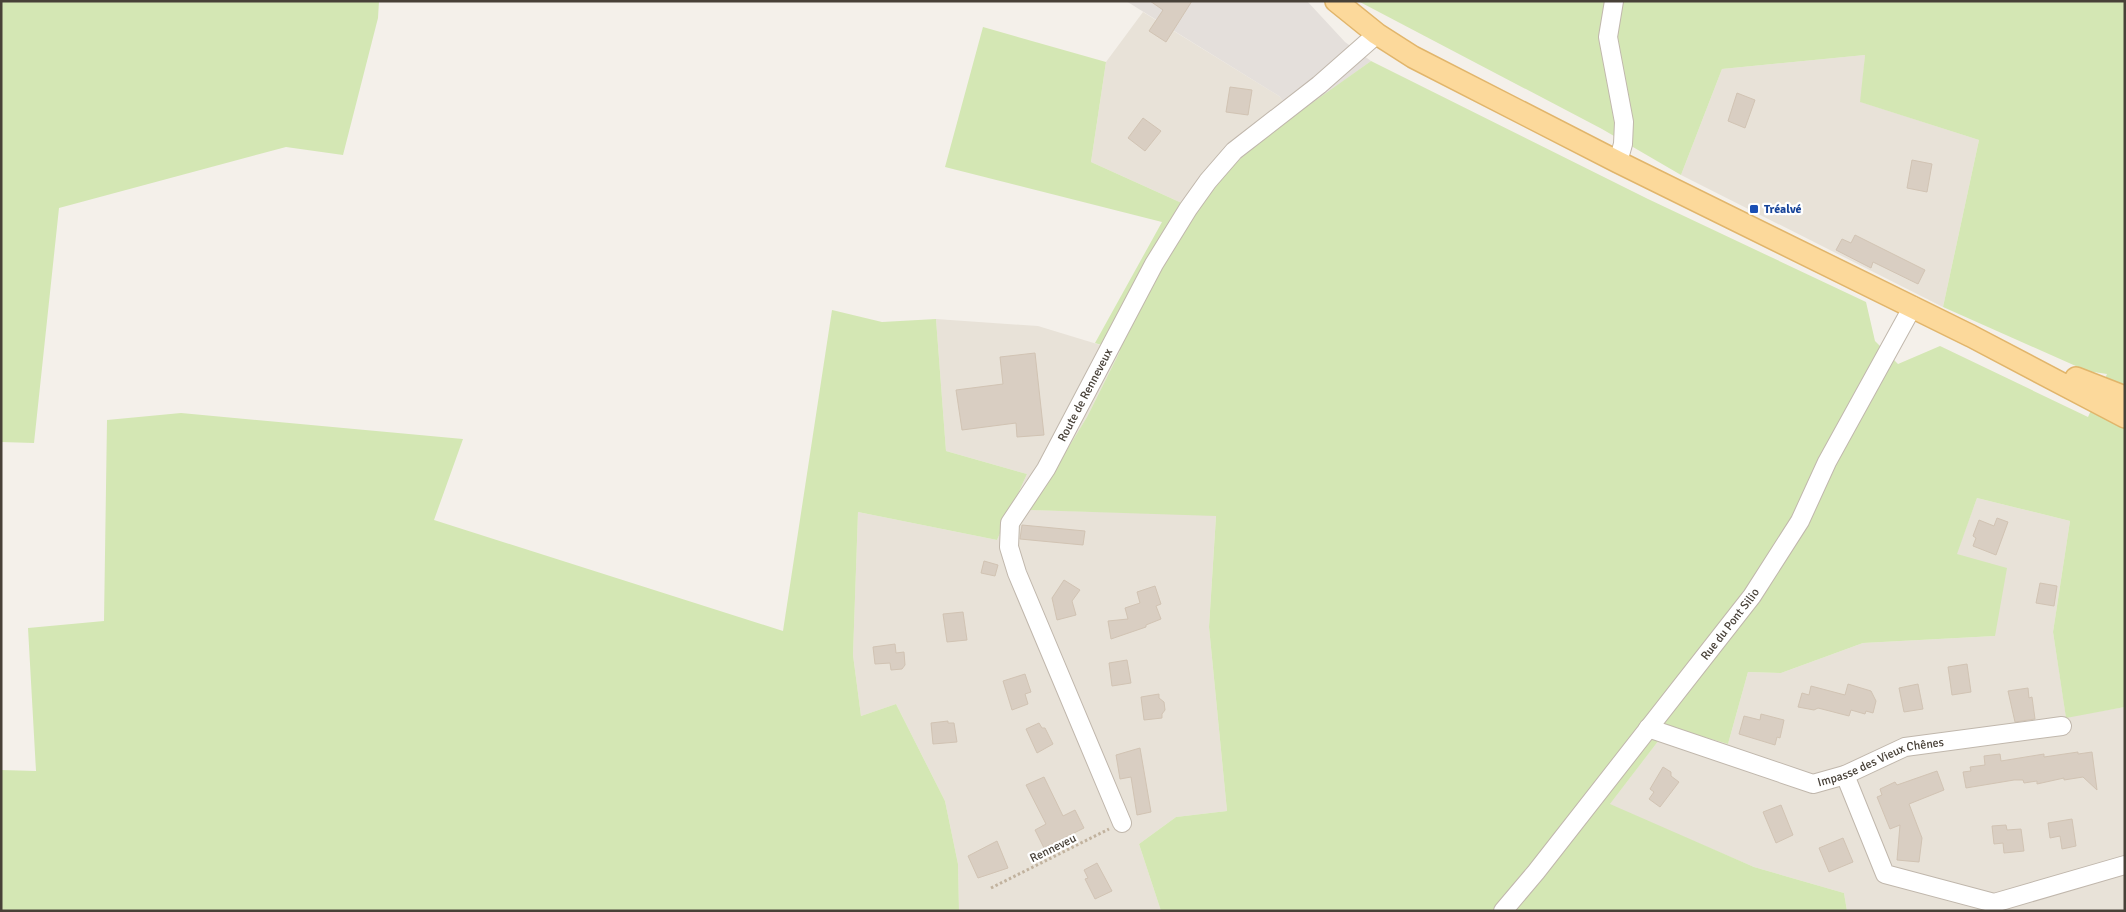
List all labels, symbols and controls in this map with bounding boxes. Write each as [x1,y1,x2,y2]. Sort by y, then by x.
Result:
place label: Tréalvé [1764,202,1802,217]
marker: Tréalvé [1748,203,1760,215]
street label: Route de Renneveux [1055,346,1116,444]
street label: Rue du Pont Silio [1698,586,1763,663]
street label: Impasse des Vieux Chênes [1816,735,1945,790]
street label: Renneveu [1028,831,1079,866]

